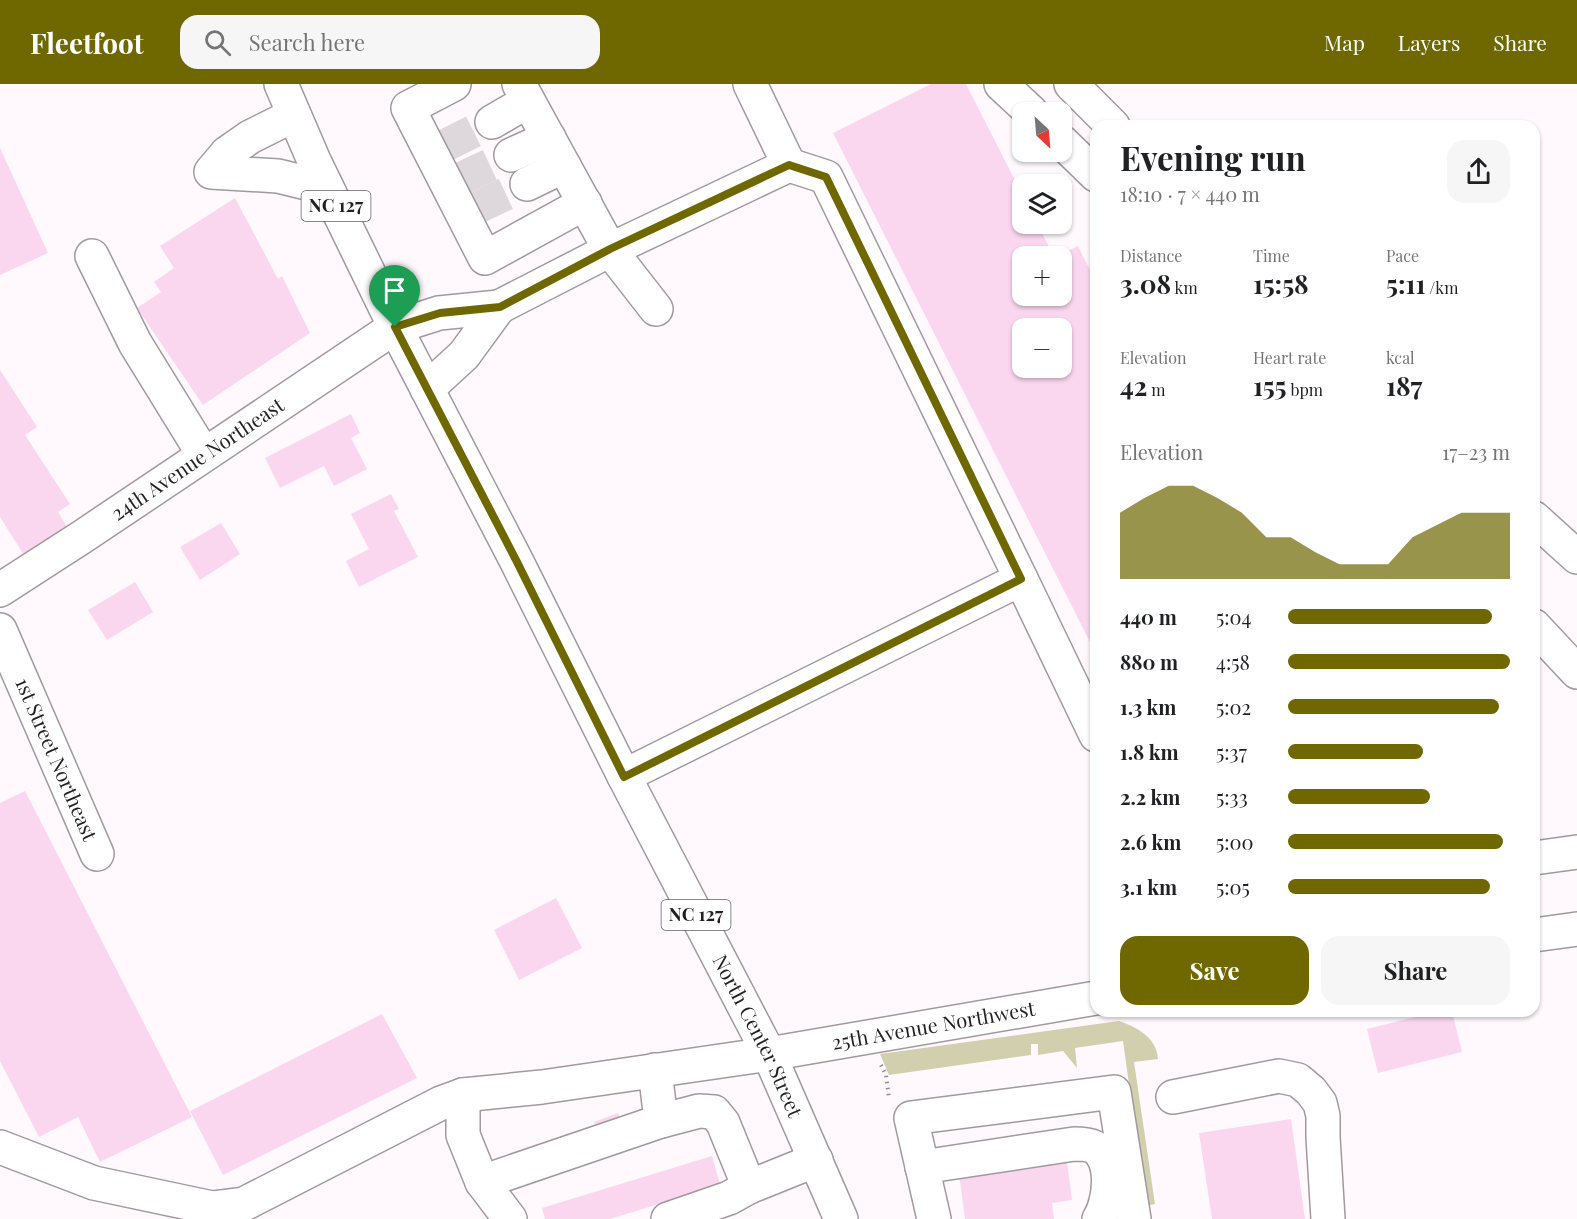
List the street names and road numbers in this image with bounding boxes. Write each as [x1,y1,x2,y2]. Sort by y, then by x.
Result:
road number: NC 127 [302,191,370,221]
street label: 24th Avenue Northeast [105,390,289,526]
street label: 1st Street Northeast [10,673,105,845]
road number: NC 127 [662,900,730,930]
street label: North Center Street [708,950,810,1122]
street label: 25th Avenue Northwest [830,994,1038,1055]

